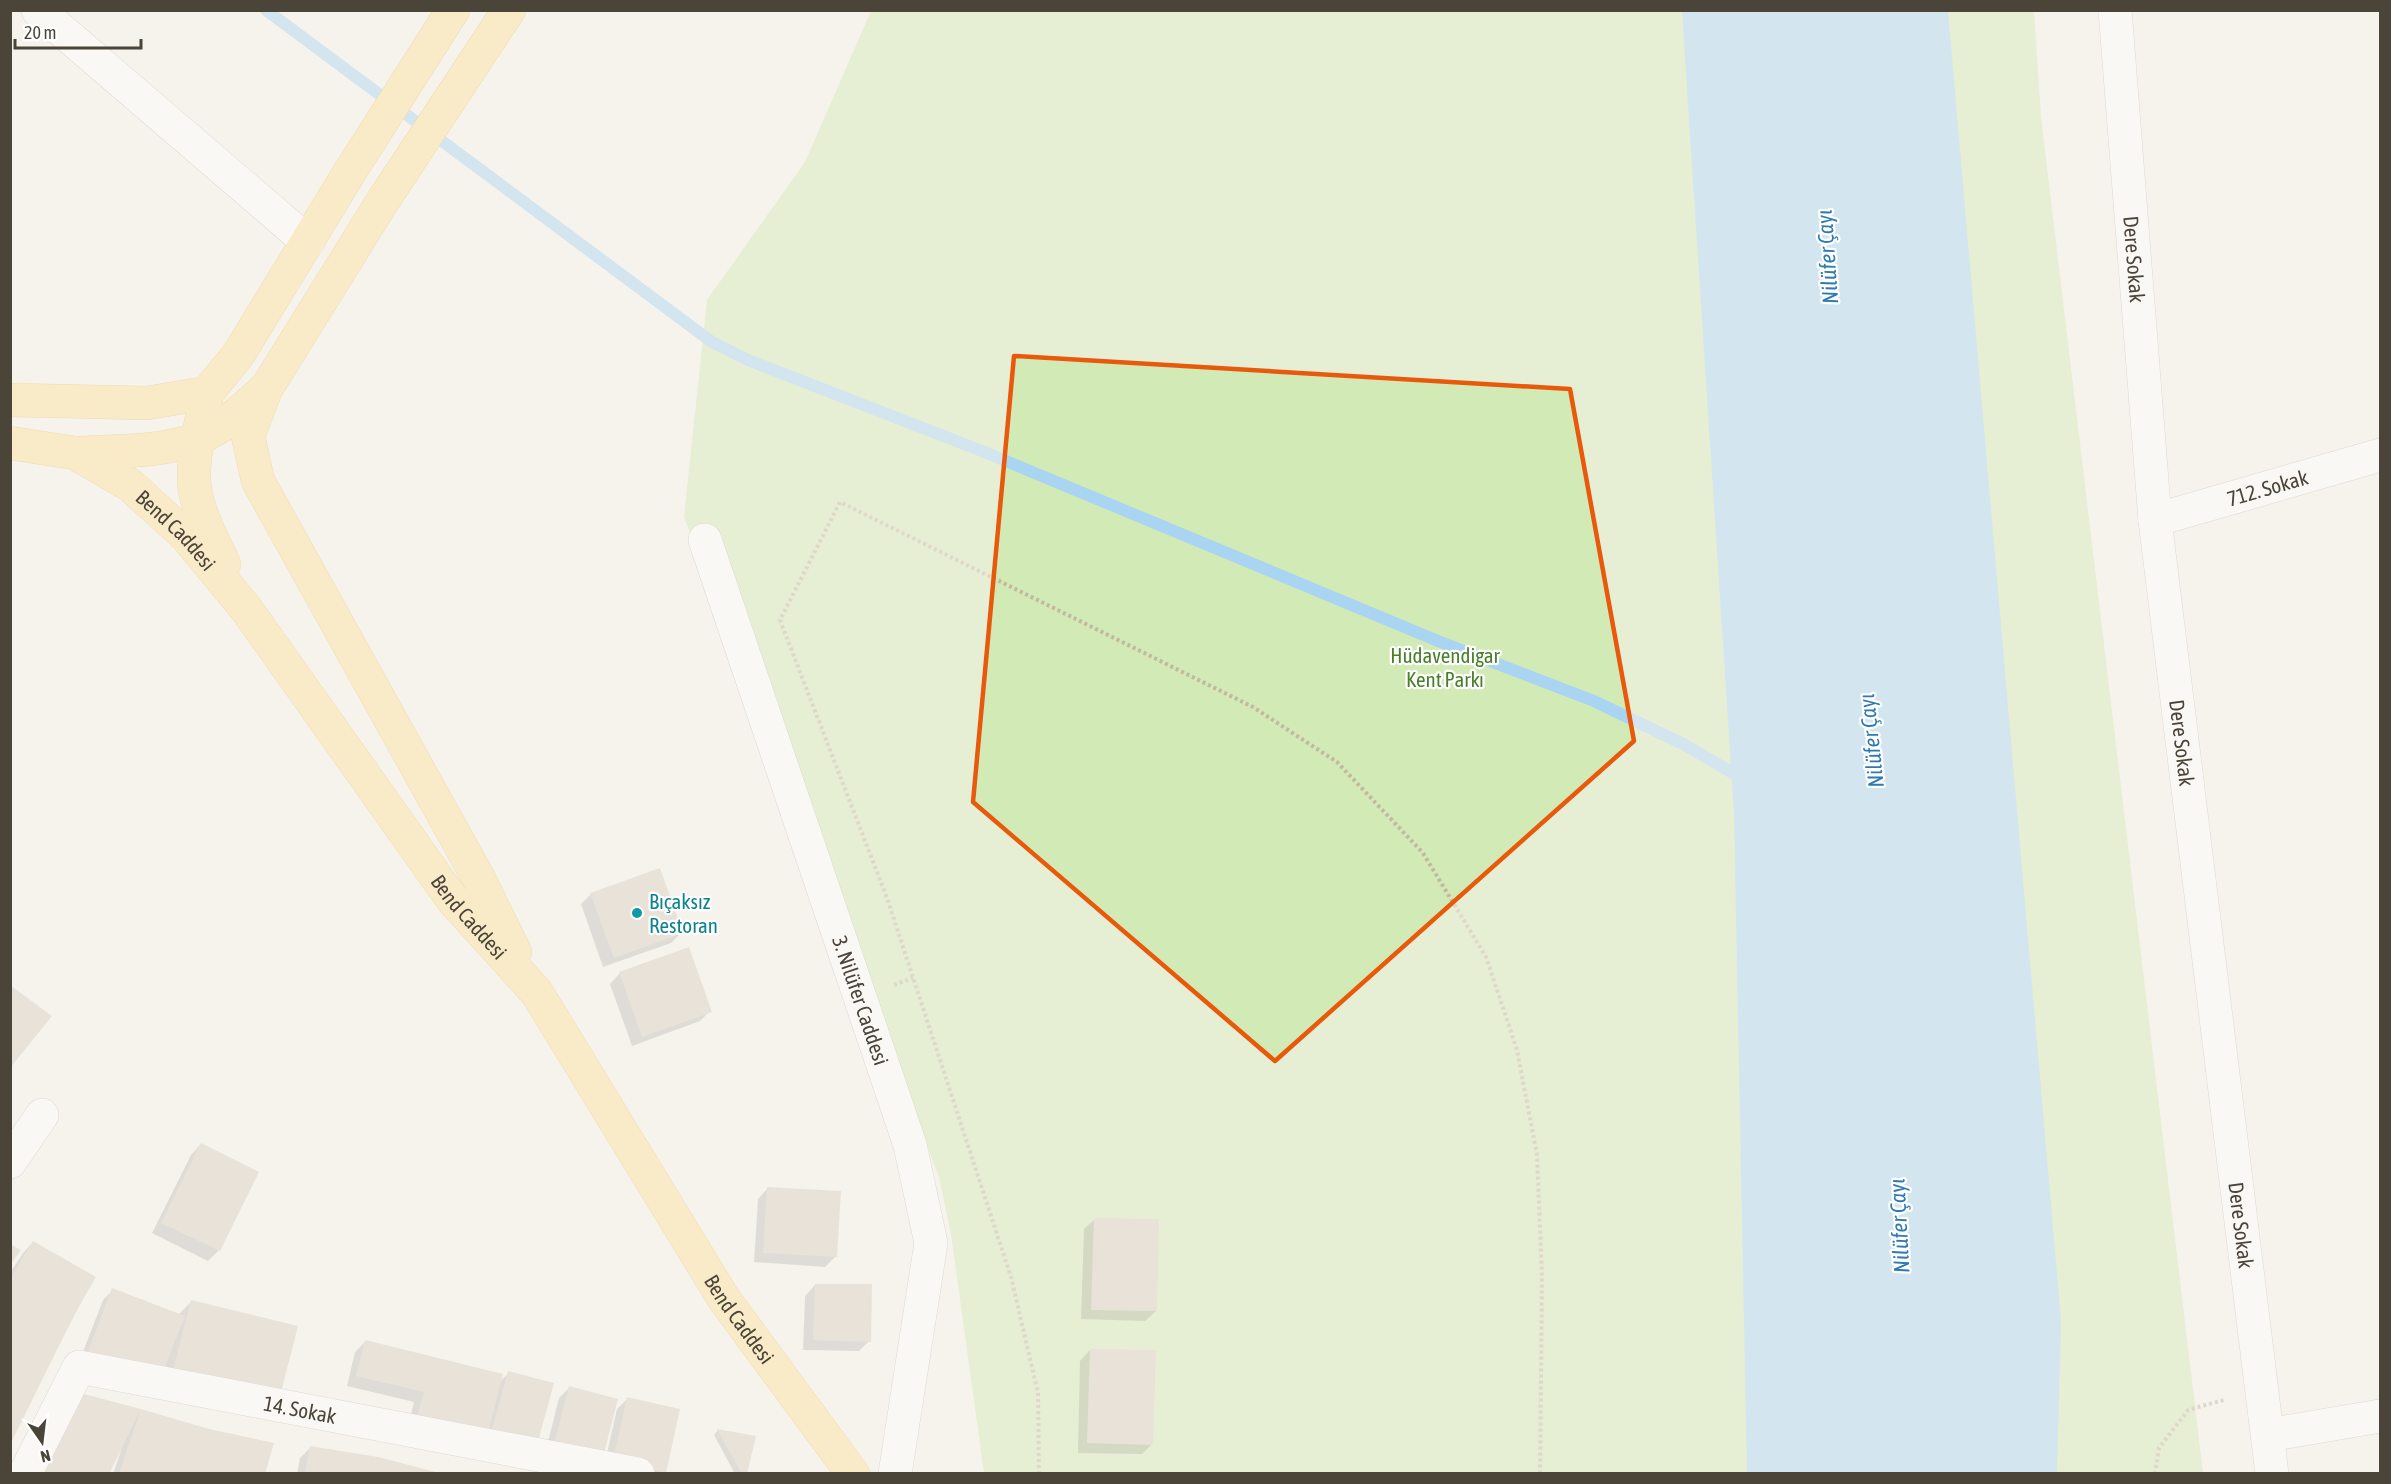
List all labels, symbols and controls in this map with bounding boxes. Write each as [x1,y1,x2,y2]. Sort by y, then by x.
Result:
scale bar [15,12,141,50]
text: 20 m [24,22,56,43]
water label: Nilüfer Çayı [1811,209,1843,305]
street label: Dere Sokak [2119,215,2150,304]
street label: 712. Sokak [2224,464,2311,511]
street label: Bend Caddesi [131,485,221,575]
park label: Hüdavendigar Kent Parkı [1390,643,1501,691]
water label: Nilüfer Çayı [1853,693,1889,789]
street label: Dere Sokak [2165,698,2200,787]
street label: Bend Caddesi [427,870,512,964]
place label: Bıçaksız Restoran [649,889,718,937]
marker: Bıçaksız Restoran [630,906,644,920]
street label: 3. Nilüfer Caddesi [828,933,894,1068]
water label: Nilüfer Çayı [1884,1178,1914,1274]
street label: Dere Sokak [2224,1181,2259,1270]
street label: Bend Caddesi [700,1270,779,1368]
street label: 14. Sokak [262,1391,338,1428]
north arrow [12,1412,72,1472]
text: N [39,1447,52,1466]

